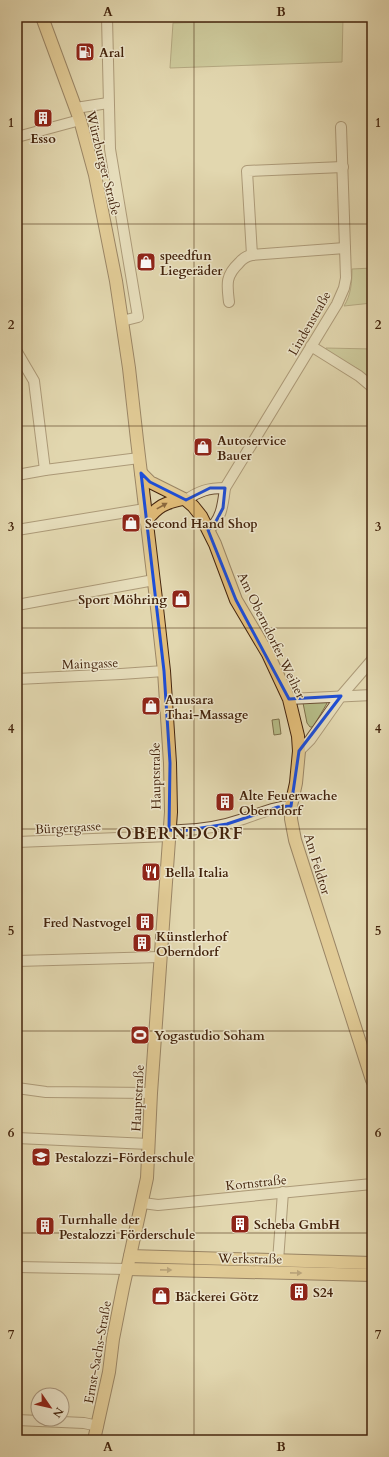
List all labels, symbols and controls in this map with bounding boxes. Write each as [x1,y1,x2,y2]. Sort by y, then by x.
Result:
text: A [103,3,113,21]
text: B [276,3,286,21]
fuel station icon: Aral [74,41,96,63]
place label: Aral [99,44,124,62]
building icon: Esso [32,107,54,129]
street label: Würzburger Straße [81,108,125,217]
text: 1 [8,114,14,132]
text: 1 [375,114,381,132]
place label: Esso [30,130,56,148]
place label: speedfun Liegeräder [160,247,223,280]
shop icon: speedfun Liegeräder [135,251,157,273]
street label: Lindenstraße [284,288,336,359]
text: 2 [8,316,15,334]
text: 2 [375,316,382,334]
place label: Autoservice Bauer [217,432,287,465]
shop icon: Autoservice Bauer [192,436,214,458]
one-way arrow [156,503,168,510]
shop icon: Second Hand Shop [120,512,142,534]
place label: Second Hand Shop [145,515,258,533]
text: 3 [8,518,15,536]
text: 3 [375,518,382,536]
street label: Am Oberndorfer Weiher [233,569,310,702]
shop icon: Sport Möhring [170,588,192,610]
place label: Sport Möhring [78,591,167,609]
street label: Maingasse [62,654,119,674]
place label: Anusara Thai-Massage [165,691,249,724]
shop icon: Anusara Thai-Massage [140,695,162,717]
text: 4 [8,720,15,738]
text: 4 [375,720,382,738]
street label: Hauptstraße [146,742,166,810]
place label: Alte Feuerwache Oberndorf [239,787,337,820]
building icon: Alte Feuerwache Oberndorf [214,791,236,813]
street label: Bürgergasse [35,817,102,839]
district label: OBERNDORF [117,822,243,845]
street label: Am Feldtor [299,831,335,897]
restaurant icon: Bella Italia [140,861,162,883]
place label: Bella Italia [165,864,229,882]
building icon: Fred Nastvogel [134,911,156,933]
place label: Fred Nastvogel [43,914,131,932]
text: 5 [8,922,14,940]
text: 5 [375,922,381,940]
place label: Künstlerhof Oberndorf [156,928,230,961]
building icon: Künstlerhof Oberndorf [131,932,153,954]
sports icon: Yogastudio Soham [129,1024,151,1046]
place label: Yogastudio Soham [154,1027,265,1045]
street label: Hauptstraße [127,1064,149,1132]
text: 6 [8,1124,15,1142]
text: 6 [375,1124,382,1142]
school or university icon: Pestalozzi-Förderschule [30,1146,52,1168]
place label: Pestalozzi-Förderschule [55,1149,194,1167]
street label: Kornstraße [225,1171,288,1195]
place label: Turnhalle der Pestalozzi Förderschule [59,1211,195,1244]
building icon: Scheba GmbH [229,1213,251,1235]
building icon: Turnhalle der Pestalozzi Förderschule [34,1215,56,1237]
place label: Scheba GmbH [254,1216,341,1234]
street label: Werkstraße [217,1249,282,1269]
one-way arrow [160,1267,173,1273]
one-way arrow [290,1270,303,1276]
building icon: S24 [288,1281,310,1303]
place label: S24 [313,1284,334,1302]
shop icon: Bäckerei Götz [150,1285,172,1307]
place label: Bäckerei Götz [175,1288,259,1306]
street label: Ernst-Sachs-Straße [80,1299,116,1405]
text: 7 [8,1326,15,1344]
text: 7 [375,1326,382,1344]
north arrow [30,1387,70,1427]
text: N [49,1404,67,1421]
text: A [103,1438,113,1456]
text: B [276,1438,286,1456]

